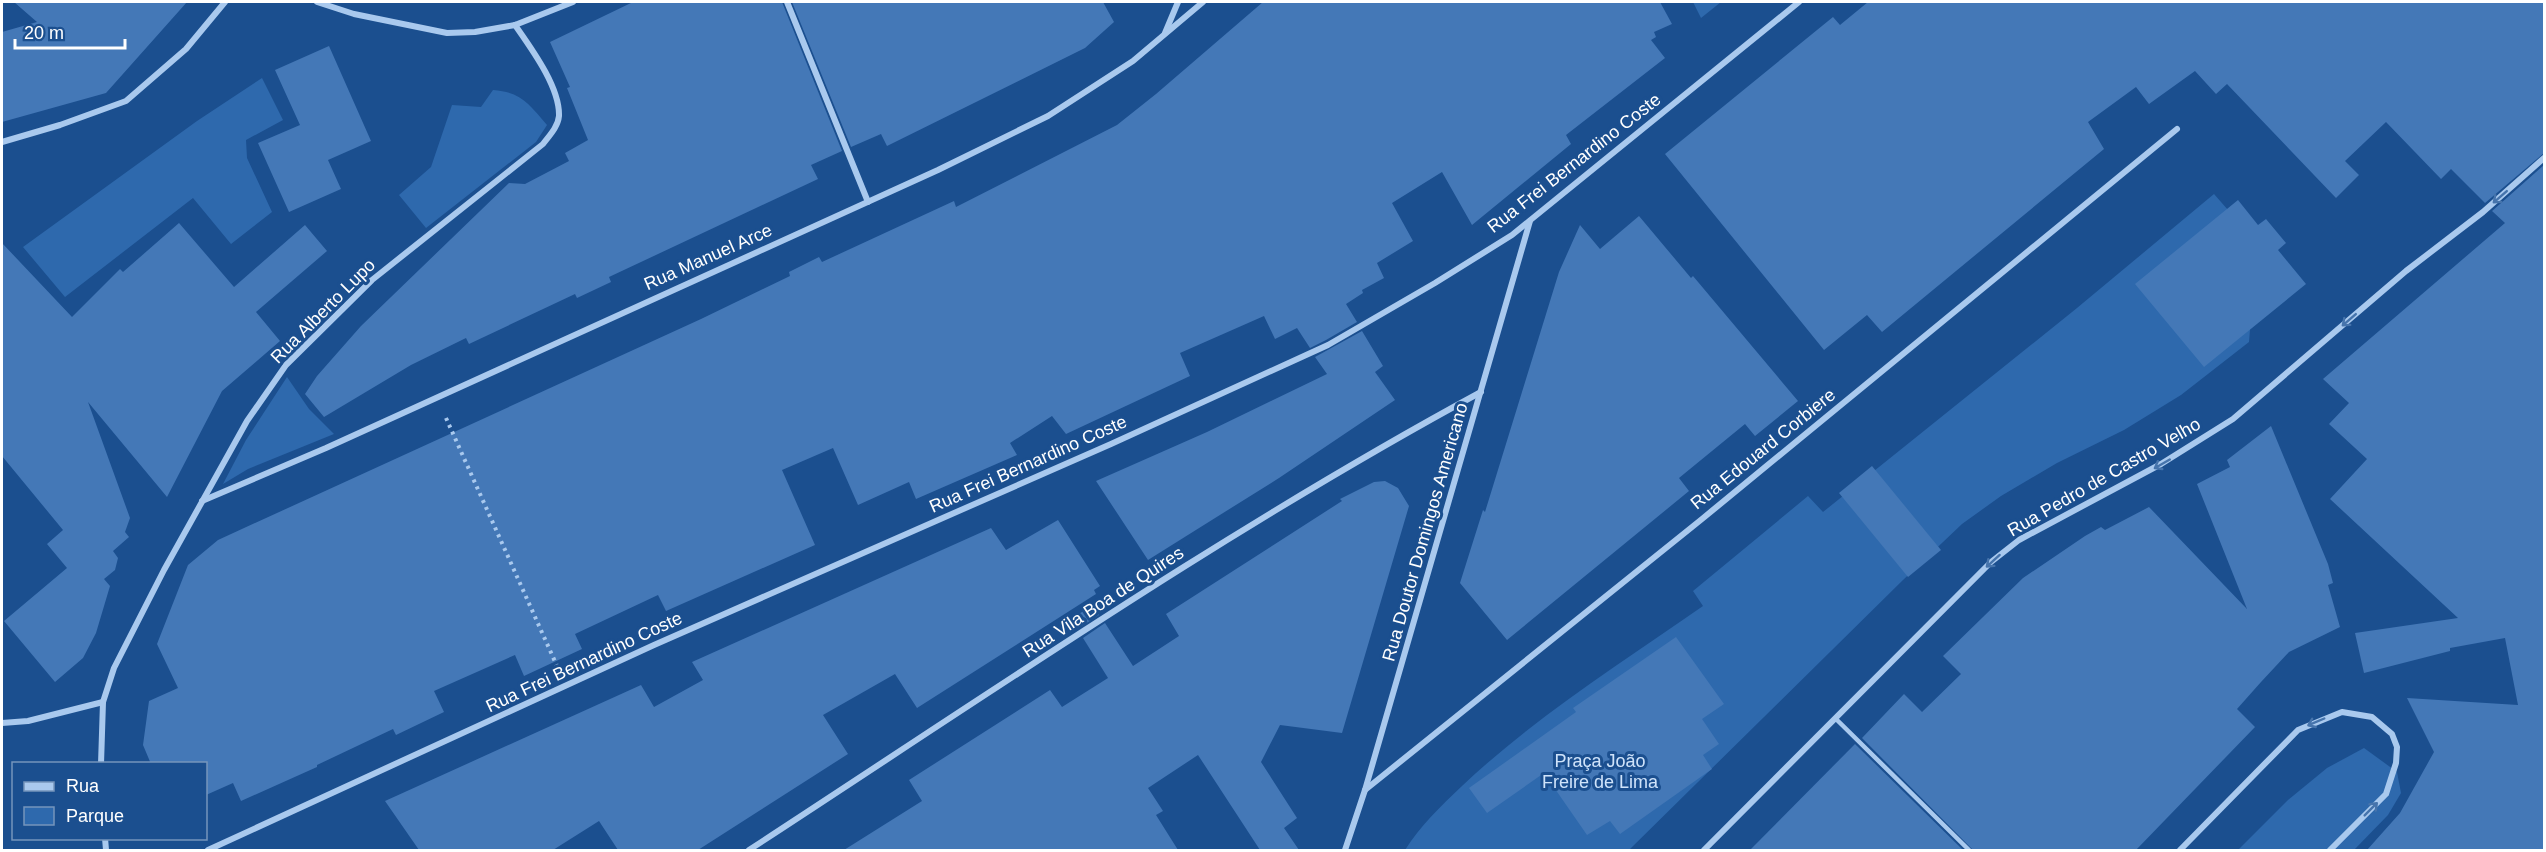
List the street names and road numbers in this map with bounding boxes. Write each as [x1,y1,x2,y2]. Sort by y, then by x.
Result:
street label: Rua Frei Bernardino Coste [1483,89,1665,237]
street label: Rua Manuel Arce [641,220,775,294]
street label: Rua Alberto Lupo [267,255,379,367]
street label: Rua Edouard Corbiere [1687,385,1839,513]
street label: Rua Doutor Domingos Americano [1378,400,1472,664]
street label: Rua Frei Bernardino Coste [926,411,1130,517]
street label: Rua Pedro de Castro Velho [2004,414,2204,540]
street label: Rua Vila Boa de Quires [1019,542,1187,662]
street label: Rua Frei Bernardino Coste [483,608,685,716]

